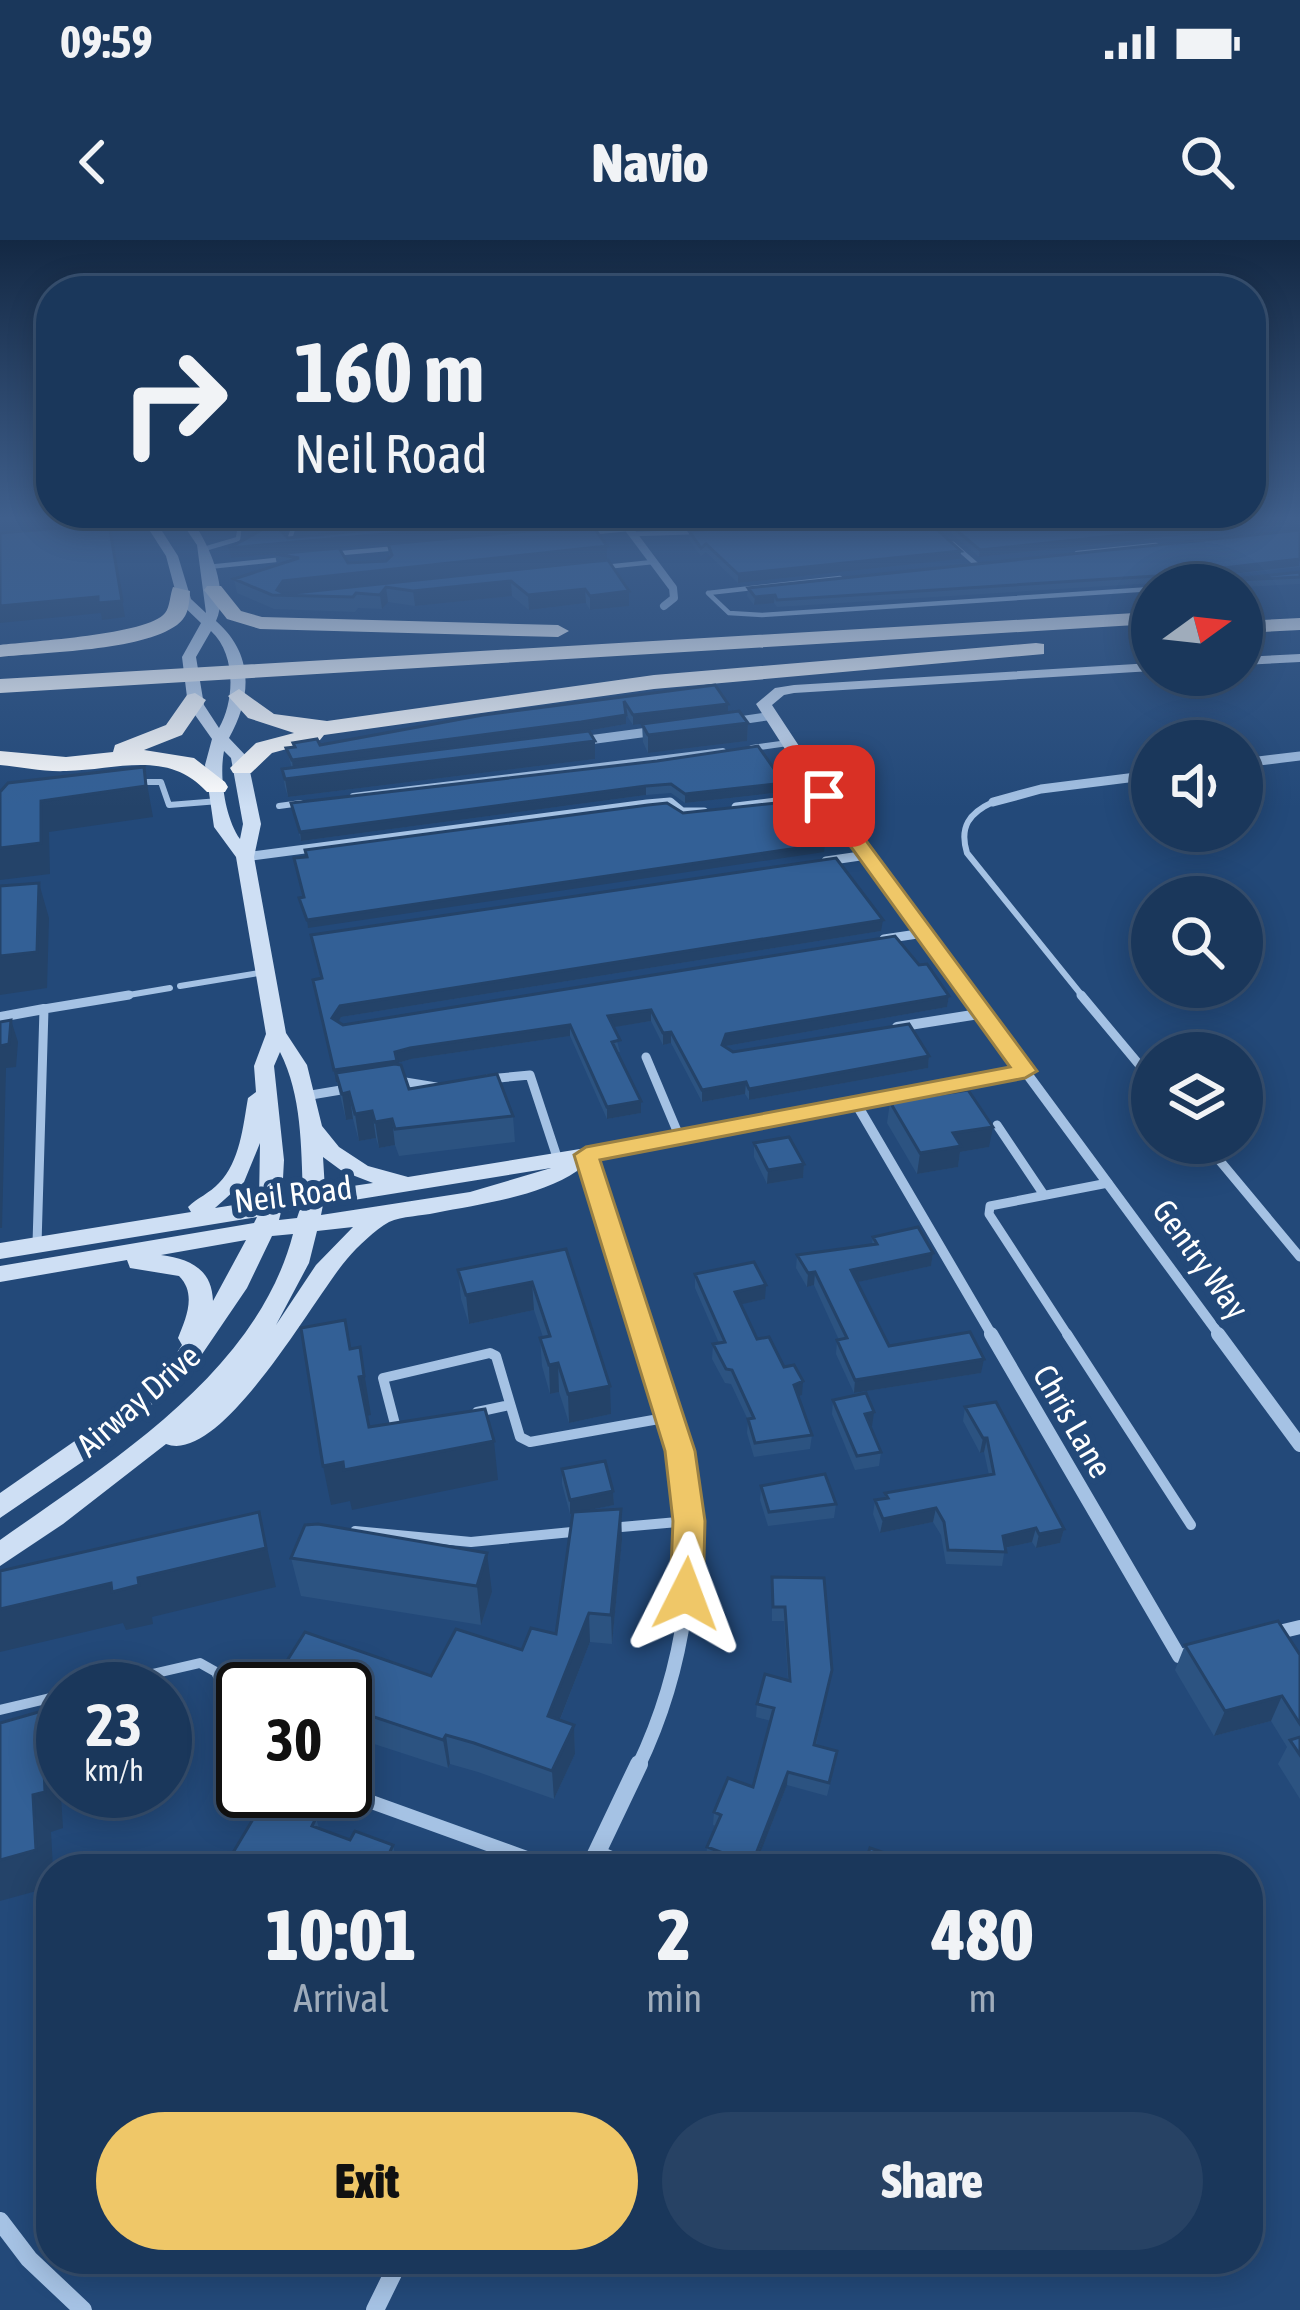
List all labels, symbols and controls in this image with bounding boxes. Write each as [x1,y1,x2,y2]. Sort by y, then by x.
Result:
text: 09:59 [60,16,153,68]
icon: back [60,129,126,195]
icon: search [1174,129,1240,195]
text: Navio [591,132,709,193]
icon: right [96,324,252,480]
text: 160 m [294,324,484,420]
text: Neil Road [294,423,488,484]
north arrow [1131,564,1263,696]
map controls [1131,564,1263,1164]
button: sound [1131,720,1263,852]
pin [773,745,875,847]
icon: arrive [791,763,857,829]
button: search [1131,876,1263,1008]
button: layers [1131,1032,1263,1164]
street label: Neil Road [232,1168,354,1220]
street label: Gentry Way [1145,1192,1257,1326]
street label: Airway Drive [69,1336,207,1464]
street label: Chris Lane [1026,1358,1120,1484]
position arrow [623,1531,749,1657]
speed limit sign: 30 [216,1662,372,1818]
text: 23 [86,1690,142,1759]
text: km/h [84,1753,144,1787]
text: 10:01 [266,1893,417,1975]
text: 2 [657,1893,691,1975]
text: 480 [932,1893,1033,1975]
text: Arrival [294,1976,389,2020]
text: min [646,1976,702,2020]
text: m [969,1976,997,2020]
button: Exit [96,2112,638,2250]
button: Share [662,2112,1203,2250]

